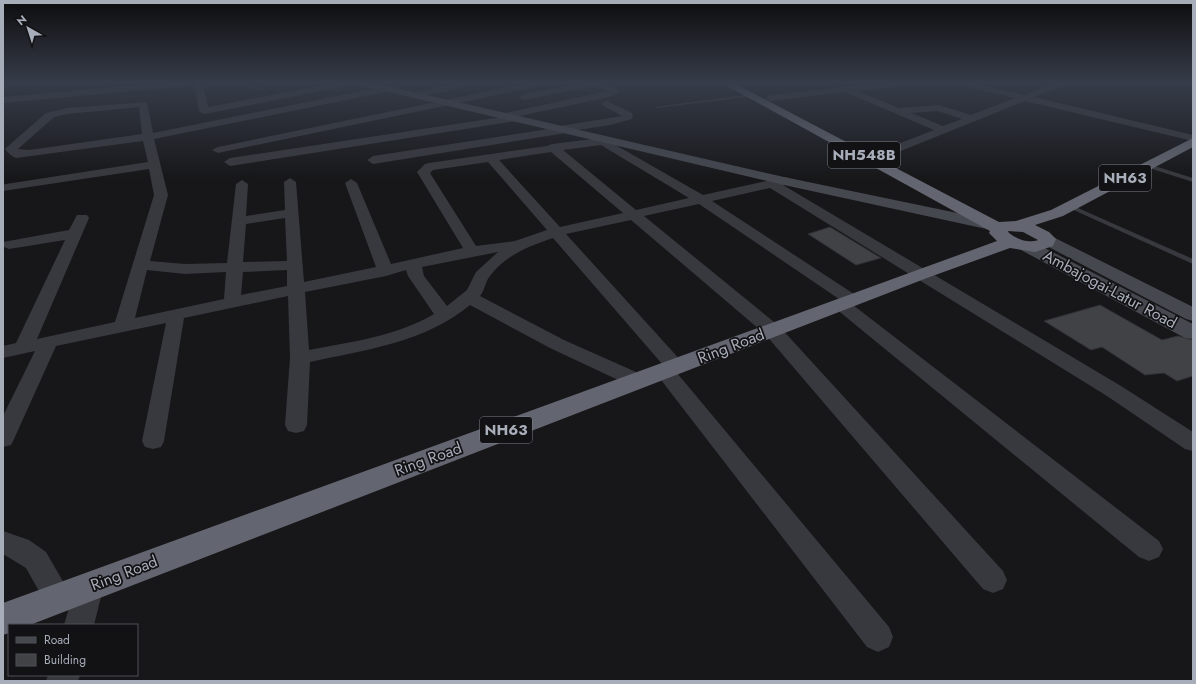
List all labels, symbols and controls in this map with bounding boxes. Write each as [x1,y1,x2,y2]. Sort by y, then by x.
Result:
north arrow [8,8,48,48]
text: N [13,11,30,29]
road number: NH548B [828,142,900,168]
road number: NH63 [1099,165,1151,191]
street label: Ambajogai-Latur Road [1039,244,1181,334]
street label: Ring Road [694,323,768,369]
road number: NH63 [480,417,532,443]
street label: Ring Road [391,436,465,482]
street label: Ring Road [87,550,161,596]
legend [8,624,138,676]
text: Road [44,631,70,649]
text: Building [44,651,86,669]

